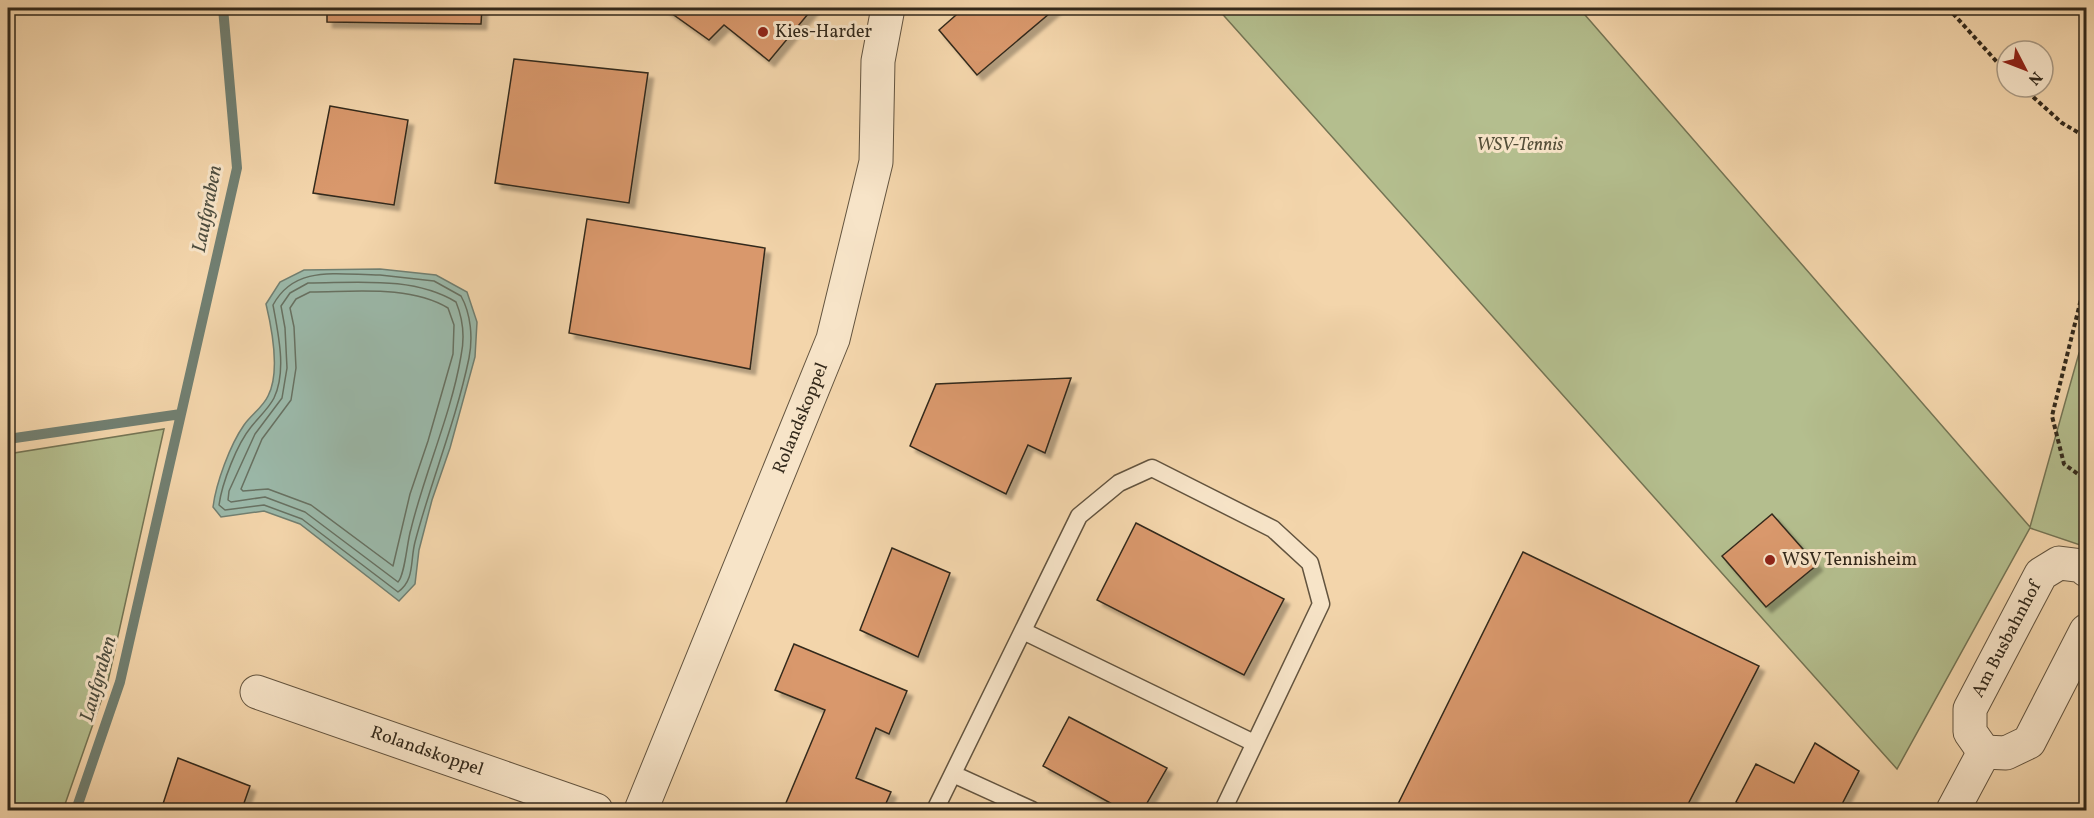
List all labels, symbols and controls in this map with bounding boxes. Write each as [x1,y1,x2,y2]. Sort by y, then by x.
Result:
place label: Kies-Harder [775,20,873,45]
marker: Kies-Harder [756,25,770,39]
north arrow [1995,39,2055,99]
text: N [2022,66,2047,90]
park label: WSV-Tennis [1477,133,1564,158]
water label: Laufgraben [186,163,230,255]
street label: Rolandskoppel [767,359,835,478]
place label: WSV Tennisheim [1782,548,1917,573]
marker: WSV Tennisheim [1763,553,1777,567]
street label: Am Busbahnhof [1966,575,2048,702]
water label: Laufgraben [73,633,125,725]
street label: Rolandskoppel [367,720,487,782]

